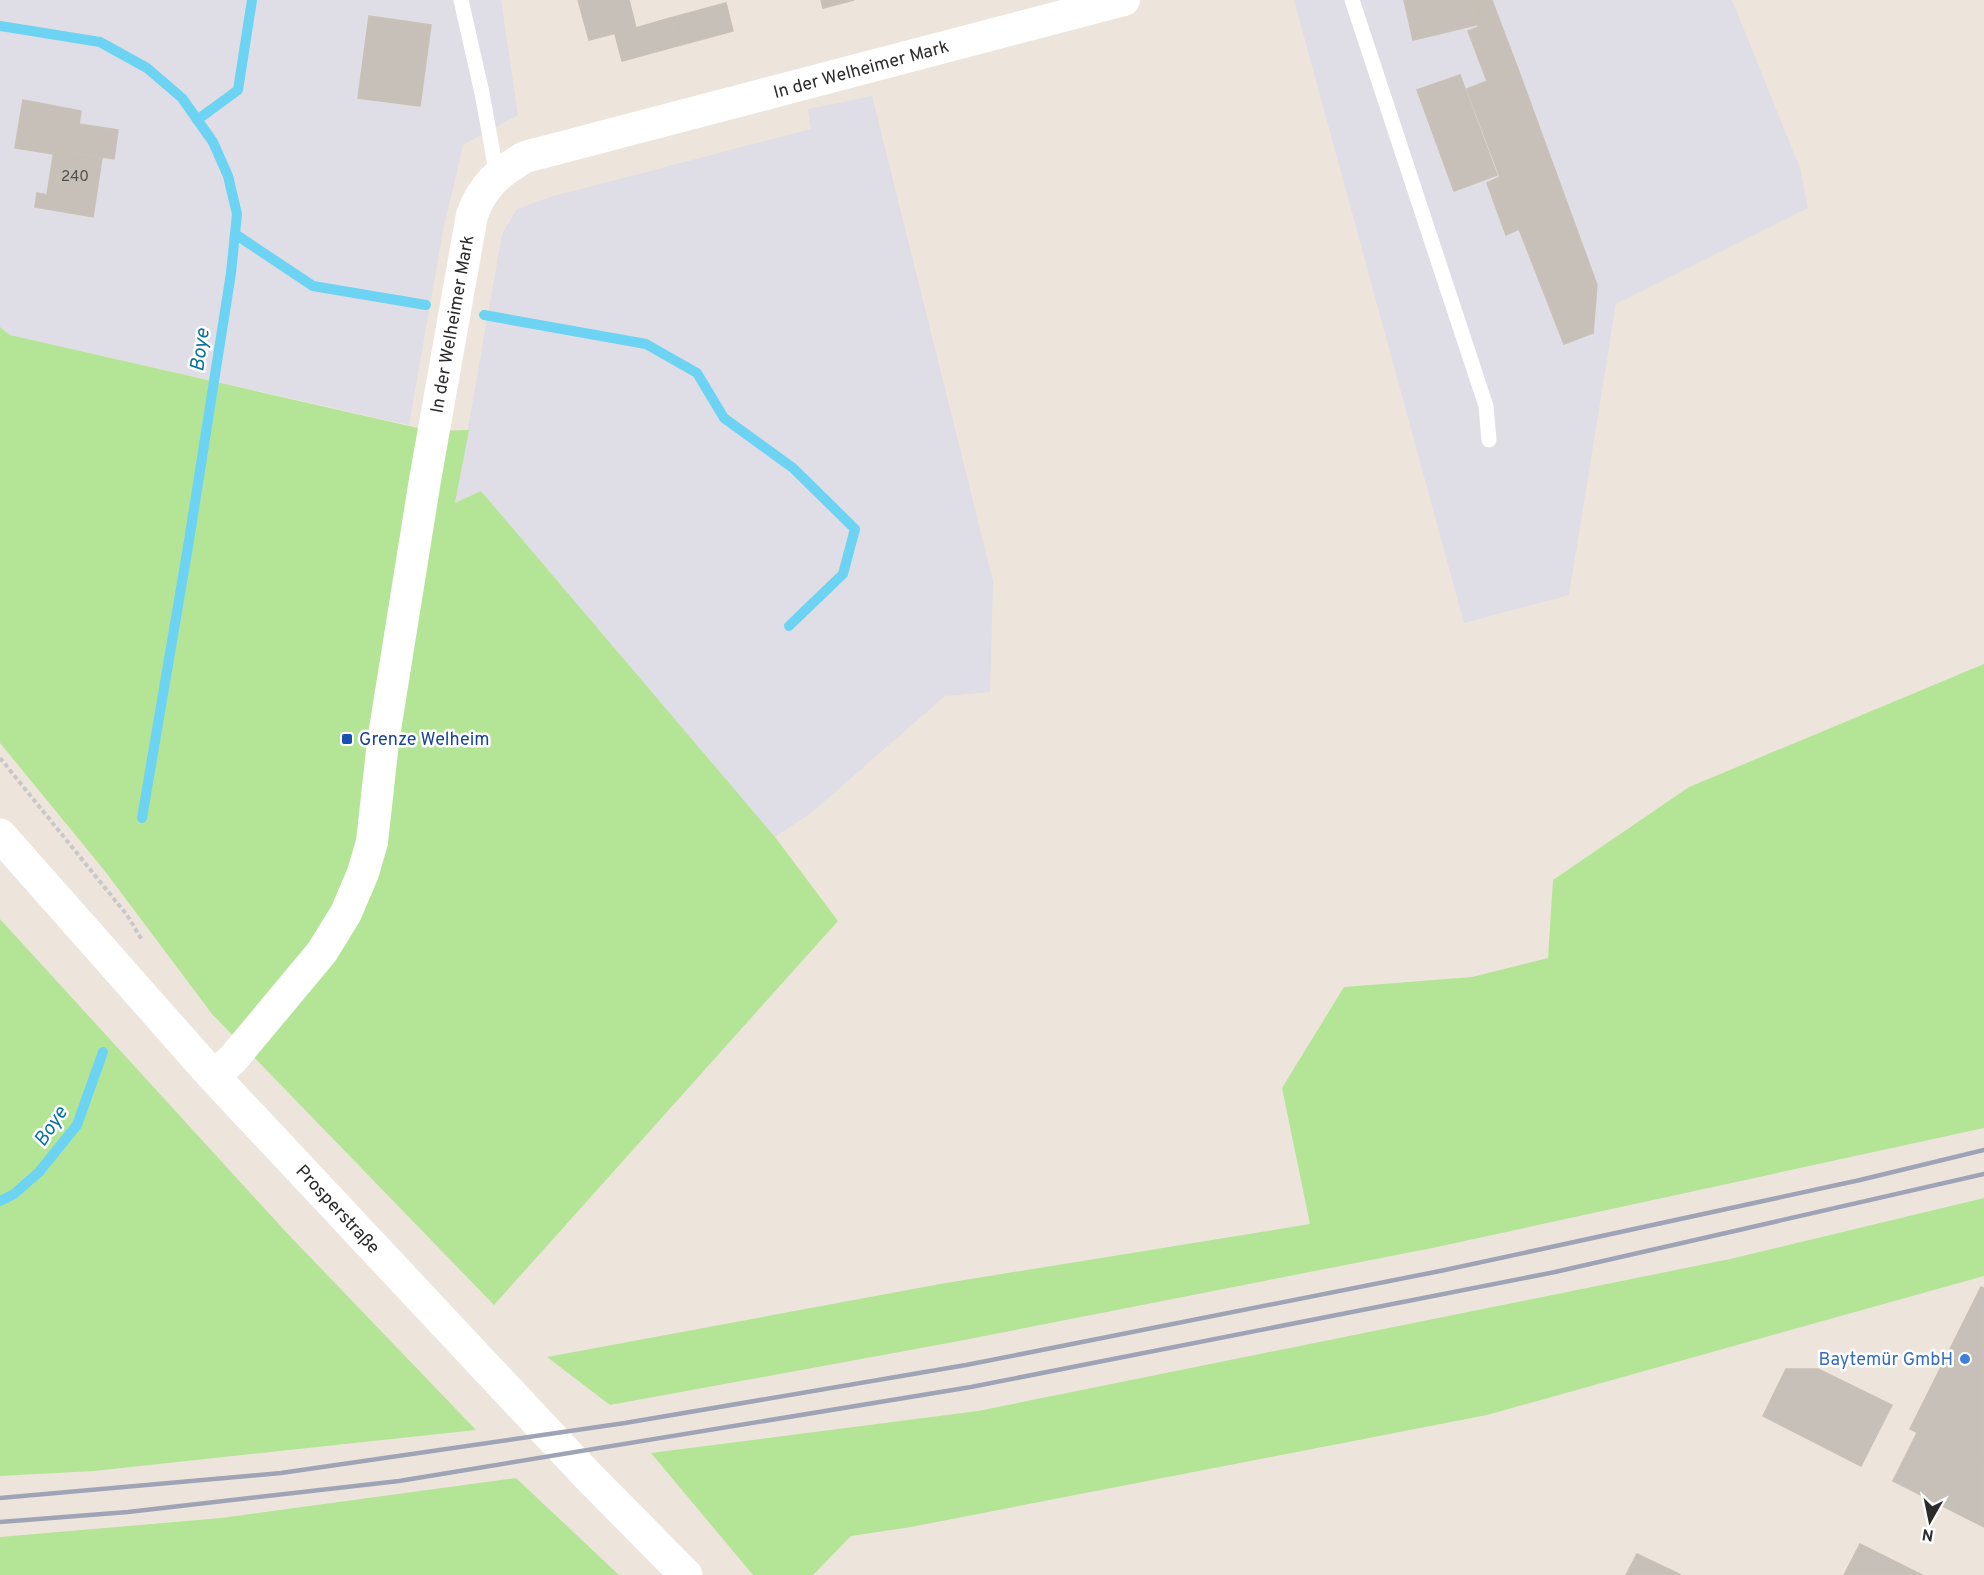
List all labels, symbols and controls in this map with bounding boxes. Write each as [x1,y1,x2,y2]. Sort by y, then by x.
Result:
street label: In der Welheimer Mark [771,36,952,105]
house number: 240 [61,168,89,187]
street label: In der Welheimer Mark [426,233,481,415]
water label: Boye [185,326,217,373]
place label: Grenze Welheim [359,729,489,752]
marker: Grenze Welheim [340,732,354,746]
water label: Boye [29,1101,75,1152]
street label: Prosperstraße [290,1161,384,1259]
place label: Baytemür GmbH [1818,1349,1953,1372]
marker: Baytemür GmbH [1958,1352,1972,1366]
north arrow [1900,1491,1960,1551]
text: N [1921,1523,1935,1545]

